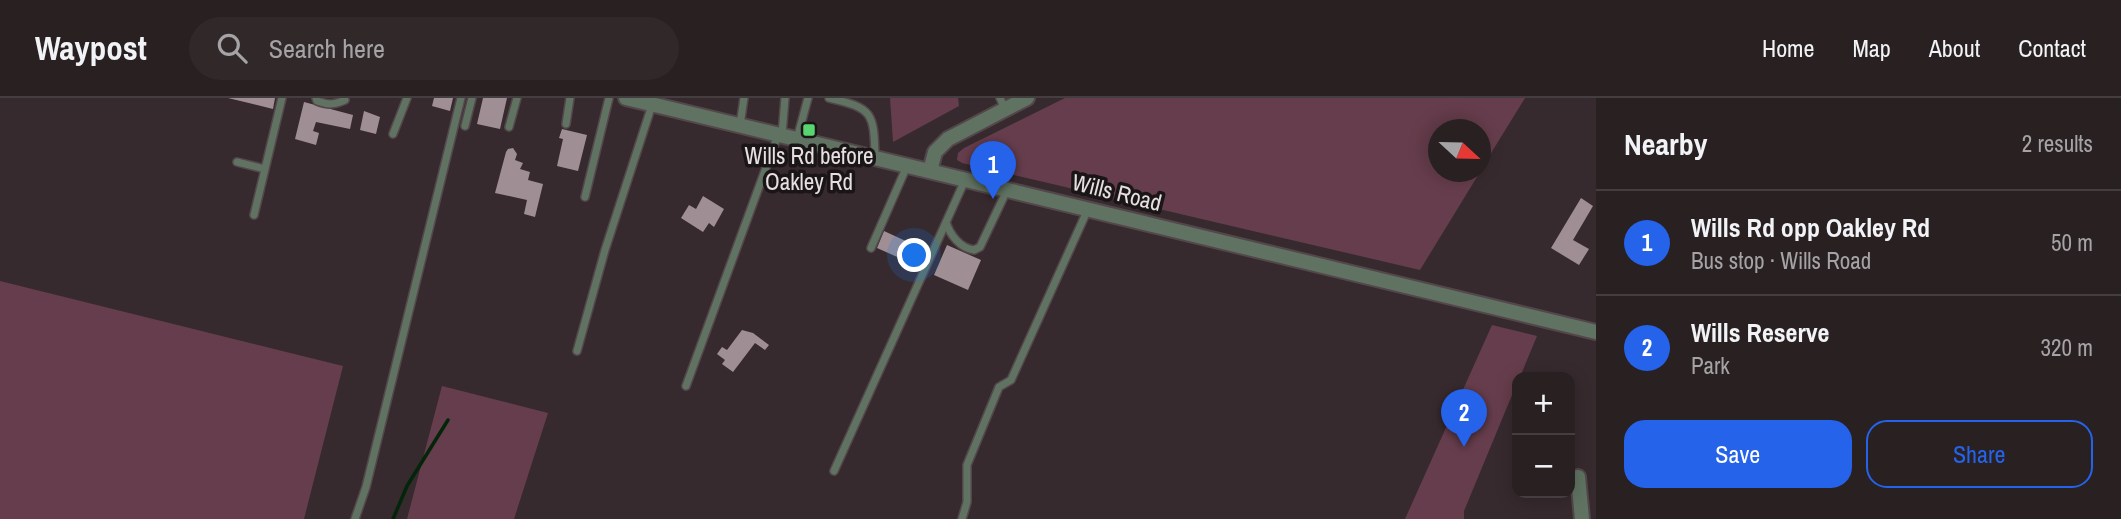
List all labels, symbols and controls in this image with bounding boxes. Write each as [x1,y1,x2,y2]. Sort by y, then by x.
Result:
search box [189,17,679,80]
text: Waypost [35,26,147,70]
icon: search [213,29,251,67]
text: Search here [269,31,385,66]
text: Home [1762,32,1814,64]
text: Map [1852,32,1891,64]
text: About [1929,32,1980,64]
text: Contact [2018,32,2086,64]
north arrow [1428,119,1491,182]
marker: Wills Rd before Oakley Rd [801,122,817,138]
text: Nearby [1624,124,1707,164]
text: 2 results [2022,128,2093,159]
place label: Wills Rd before Oakley Rd [745,140,873,197]
pin: 1 [970,141,1016,199]
street label: Wills Road [1069,166,1165,218]
text: Wills Rd opp Oakley Rd [1691,210,1930,245]
text: 1 [1642,227,1652,258]
text: 50 m [2051,227,2093,258]
your location [897,238,931,272]
text: Bus stop · Wills Road [1691,245,1871,276]
text: Wills Reserve [1691,315,1829,350]
text: 2 [1642,332,1652,363]
text: 320 m [2041,332,2093,363]
text: Park [1691,350,1730,381]
map controls [1512,372,1575,498]
button: + [1512,372,1575,435]
pin: 2 [1441,389,1487,447]
button: Save [1624,420,1852,488]
button: Share [1866,420,2093,488]
button: − [1512,435,1575,498]

